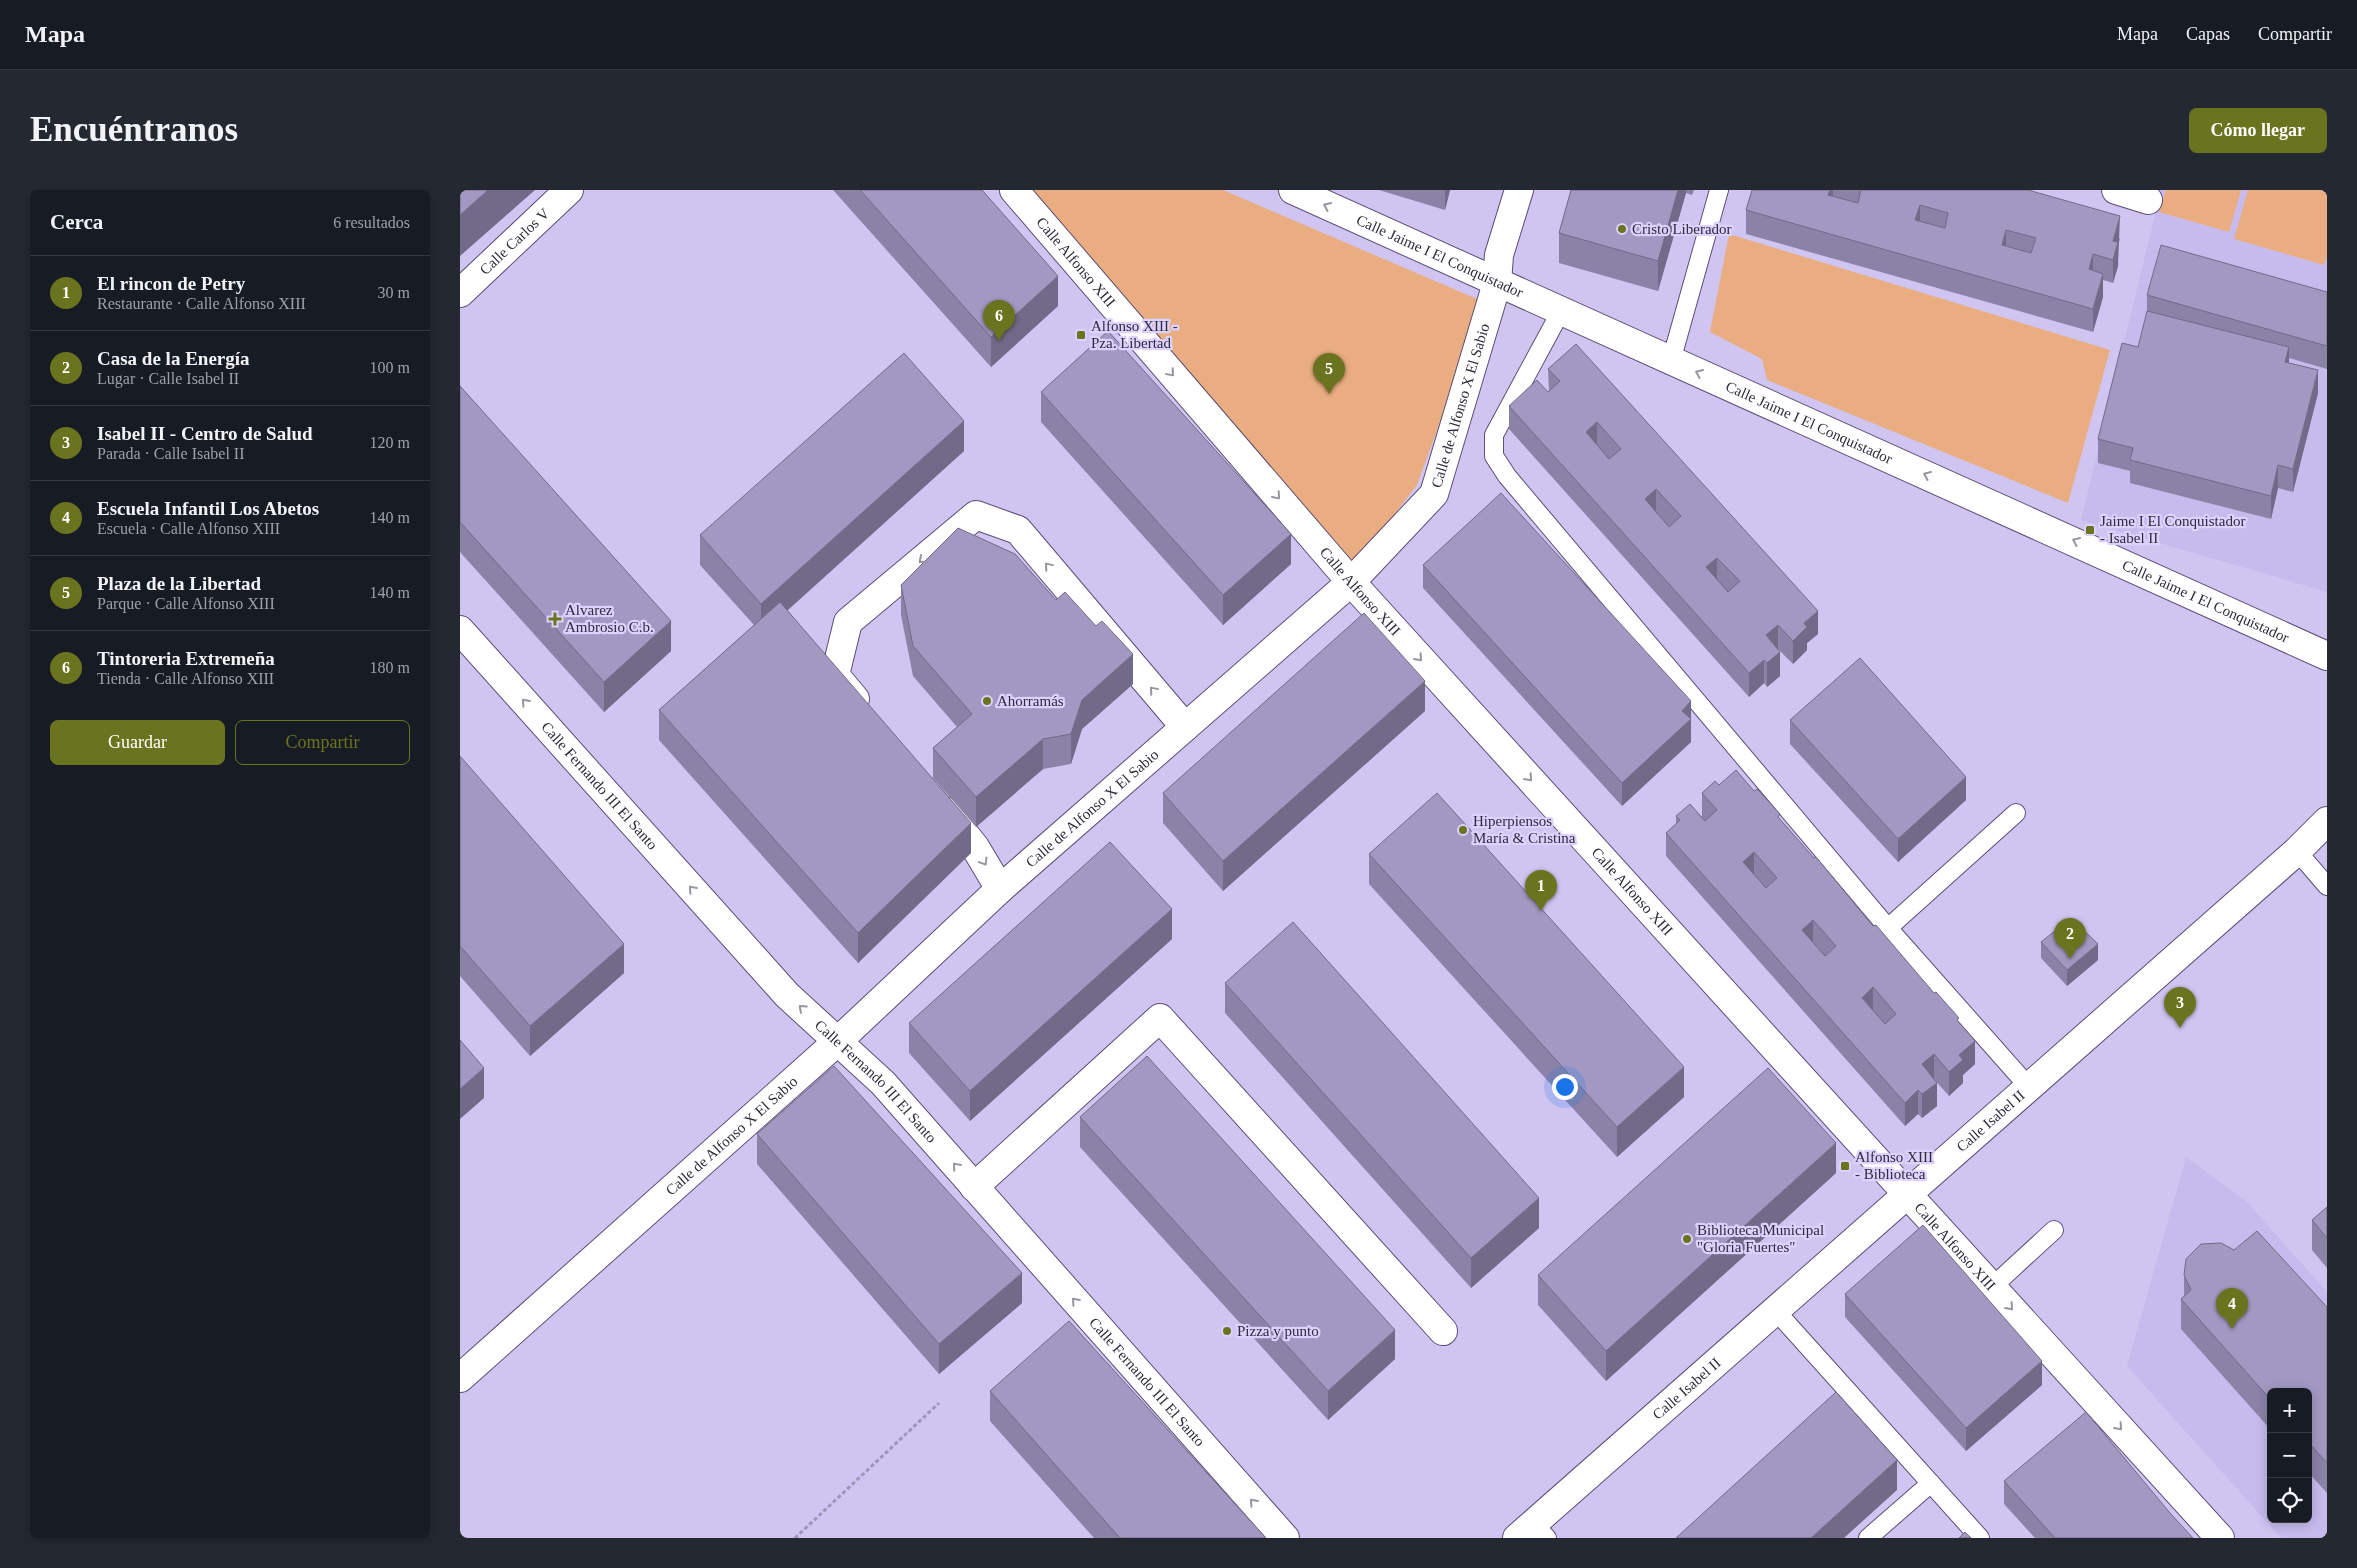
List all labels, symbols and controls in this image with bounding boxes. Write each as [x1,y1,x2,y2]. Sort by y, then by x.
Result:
text: Mapa [25,21,85,47]
text: Mapa [2117,24,2158,44]
text: Capas [2186,24,2230,44]
text: Compartir [2258,24,2332,44]
button: Cómo llegar [2189,108,2327,153]
text: Encuéntranos [30,110,238,149]
one-way arrow [1323,201,1332,212]
street label: Calle Carlos V [477,205,552,278]
text: Cerca [50,210,103,234]
street label: Calle Jaime I El Conquistador [1354,212,1526,301]
text: 6 resultados [333,214,410,231]
street label: Calle Alfonso XIII [1033,214,1119,310]
place label: Cristo Liberador [1632,221,1732,237]
marker: Cristo Liberador [1616,223,1628,235]
text: El rincon de Petry [97,273,245,294]
text: 1 [62,284,70,301]
text: 30 m [378,284,410,301]
text: Restaurante · Calle Alfonso XIII [97,295,306,312]
pin: 6 [983,300,1015,341]
place label: Alfonso XIII - Pza. Libertad [1091,318,1178,351]
street label: Calle de Alfonso X El Sabio [1428,322,1492,490]
marker: Alfonso XIII - Pza. Libertad [1075,329,1087,341]
text: Casa de la Energía [97,348,250,369]
pin: 5 [1313,353,1345,394]
text: 2 [62,359,70,376]
text: 100 m [370,359,410,376]
one-way arrow [1166,368,1175,377]
one-way arrow [1695,369,1704,380]
text: Lugar · Calle Isabel II [97,370,239,387]
street label: Calle Jaime I El Conquistador [1723,378,1895,467]
text: Isabel II - Centro de Salud [97,423,313,444]
text: 3 [62,434,70,451]
text: 120 m [370,434,410,451]
text: Parada · Calle Isabel II [97,445,244,462]
one-way arrow [1923,471,1932,481]
one-way arrow [1271,491,1280,500]
text: Escuela Infantil Los Abetos [97,498,319,519]
text: 4 [62,509,70,526]
text: 140 m [370,509,410,526]
place label: Jaime I El Conquistador - Isabel II [2100,513,2245,546]
text: Escuela · Calle Alfonso XIII [97,520,280,537]
marker: Jaime I El Conquistador - Isabel II [2084,524,2096,536]
one-way arrow [2072,537,2081,548]
street label: Calle Alfonso XIII [1317,544,1404,639]
one-way arrow [918,554,927,563]
street label: Calle Jaime I El Conquistador [2120,557,2291,646]
one-way arrow [1045,563,1054,572]
text: Plaza de la Libertad [97,573,261,594]
text: 5 [62,584,70,601]
text: 140 m [370,584,410,601]
text: Parque · Calle Alfonso XIII [97,595,275,612]
place label: Alvarez Ambrosio C.b. [565,602,654,635]
marker: Alvarez Ambrosio C.b. [549,613,561,625]
text: Tintoreria Extremeña [97,648,275,669]
one-way arrow [1414,652,1423,661]
text: 6 [62,659,70,676]
text: 180 m [370,659,410,676]
text: Tienda · Calle Alfonso XIII [97,670,274,687]
one-way arrow [1150,687,1159,696]
place label: Ahorramás [997,693,1064,709]
marker: Ahorramás [981,695,993,707]
one-way arrow [522,699,531,708]
street label: Calle Fernando III El Santo [538,719,661,853]
button: Guardar [50,720,225,765]
button: Compartir [235,720,410,765]
street label: Calle de Alfonso X El Sabio [1023,746,1162,871]
one-way arrow [1523,772,1532,781]
place label: Hiperpiensos María & Cristina [1473,813,1576,846]
marker: Hiperpiensos María & Cristina [1457,824,1469,836]
street label: Calle Alfonso XIII [1588,844,1676,938]
one-way arrow [977,857,987,866]
pin: 1 [1525,870,1557,911]
one-way arrow [689,885,698,894]
pin: 2 [2054,918,2086,959]
pin: 3 [2164,987,2196,1028]
one-way arrow [798,1005,807,1014]
street label: Calle Fernando III El Santo [812,1017,940,1146]
street label: Calle de Alfonso X El Sabio [663,1073,801,1198]
your location [1552,1074,1578,1100]
street label: Calle Isabel II [1953,1087,2028,1155]
place label: Alfonso XIII - Biblioteca [1855,1149,1933,1182]
marker: Alfonso XIII - Biblioteca [1839,1160,1851,1172]
one-way arrow [953,1163,962,1172]
street label: Calle Alfonso XIII [1911,1199,1999,1294]
place label: Biblioteca Municipal "Gloria Fuertes" [1697,1222,1824,1255]
marker: Biblioteca Municipal "Gloria Fuertes" [1681,1233,1693,1245]
pin: 4 [2216,1288,2248,1329]
one-way arrow [1072,1298,1081,1307]
one-way arrow [2004,1301,2013,1310]
street label: Calle Fernando III El Santo [1086,1314,1208,1449]
place label: Pizza y punto [1237,1323,1319,1339]
marker: Pizza y punto [1221,1325,1233,1337]
street label: Calle Isabel II [1649,1355,1724,1423]
map controls [2267,1388,2312,1523]
button: + [2267,1388,2312,1433]
one-way arrow [2114,1422,2123,1431]
button: − [2267,1433,2312,1478]
button: locate [2267,1478,2312,1523]
one-way arrow [1249,1498,1258,1507]

